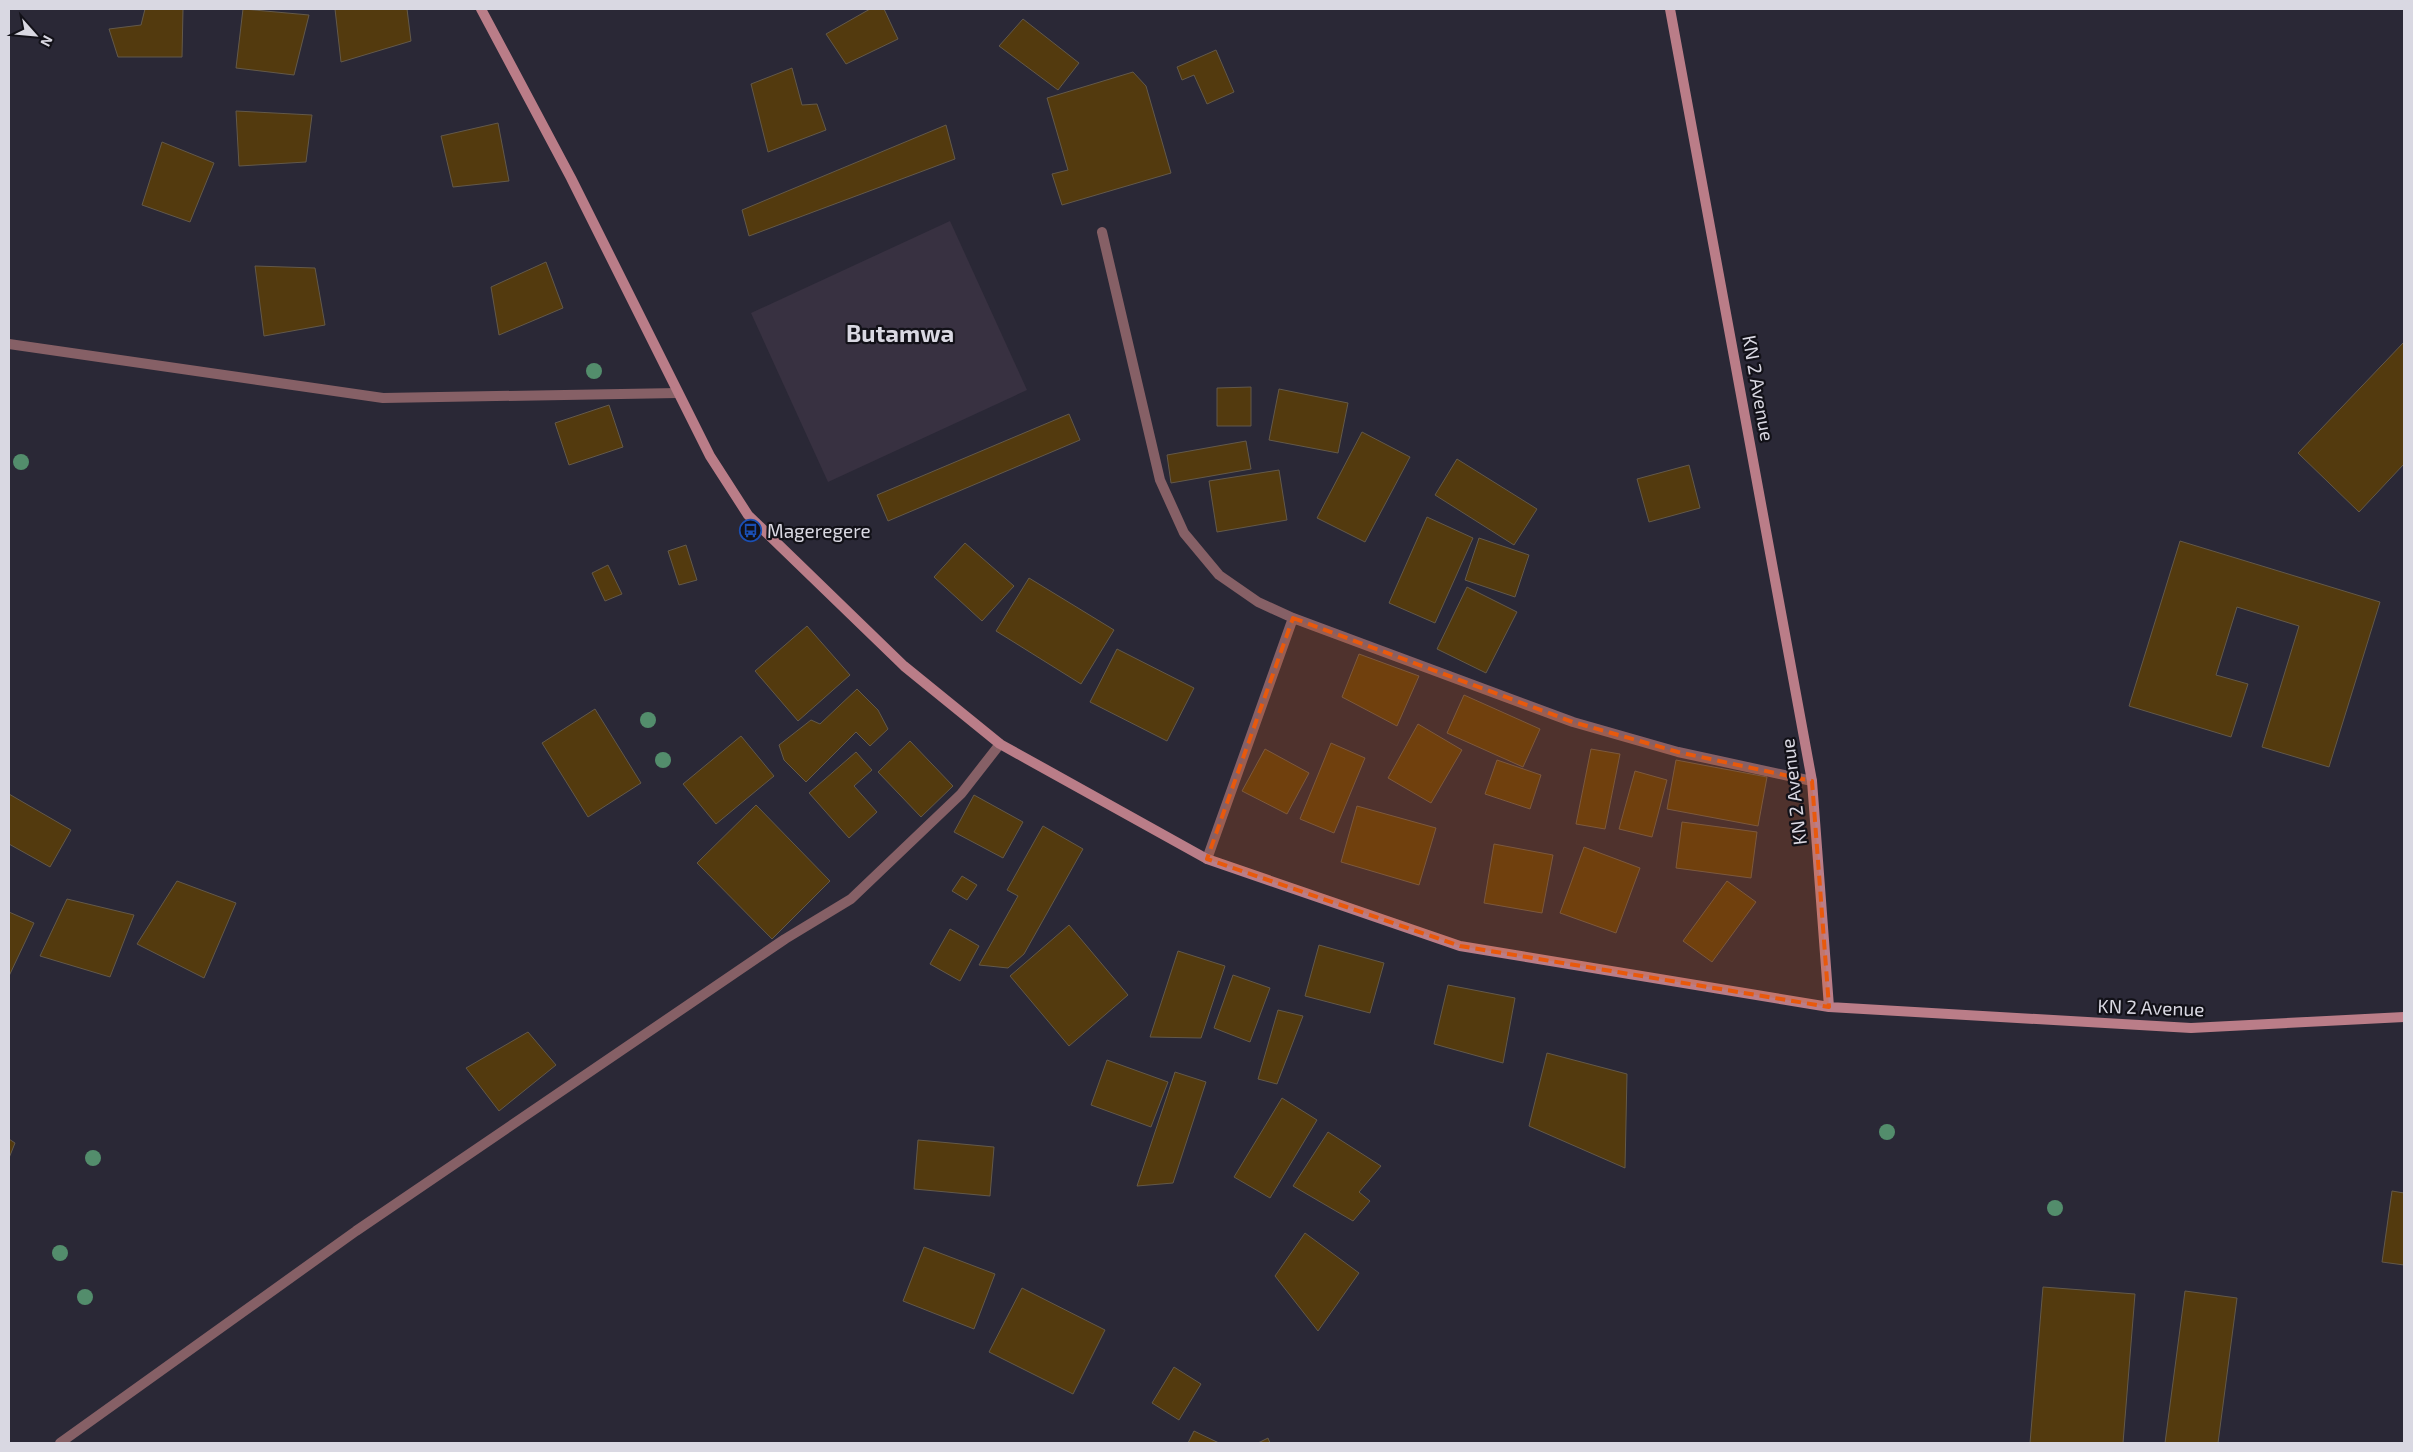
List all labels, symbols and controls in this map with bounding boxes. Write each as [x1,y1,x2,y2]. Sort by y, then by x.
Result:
north arrow [10,10,60,60]
text: N [37,33,57,49]
district label: Butamwa [846,318,954,347]
street label: KN 2 Avenue [1738,333,1780,443]
bus stop icon: Mageregere [739,518,763,542]
place label: Mageregere [767,519,871,542]
street label: KN 2 Avenue [1775,737,1811,847]
street label: KN 2 Avenue [2097,994,2205,1020]

